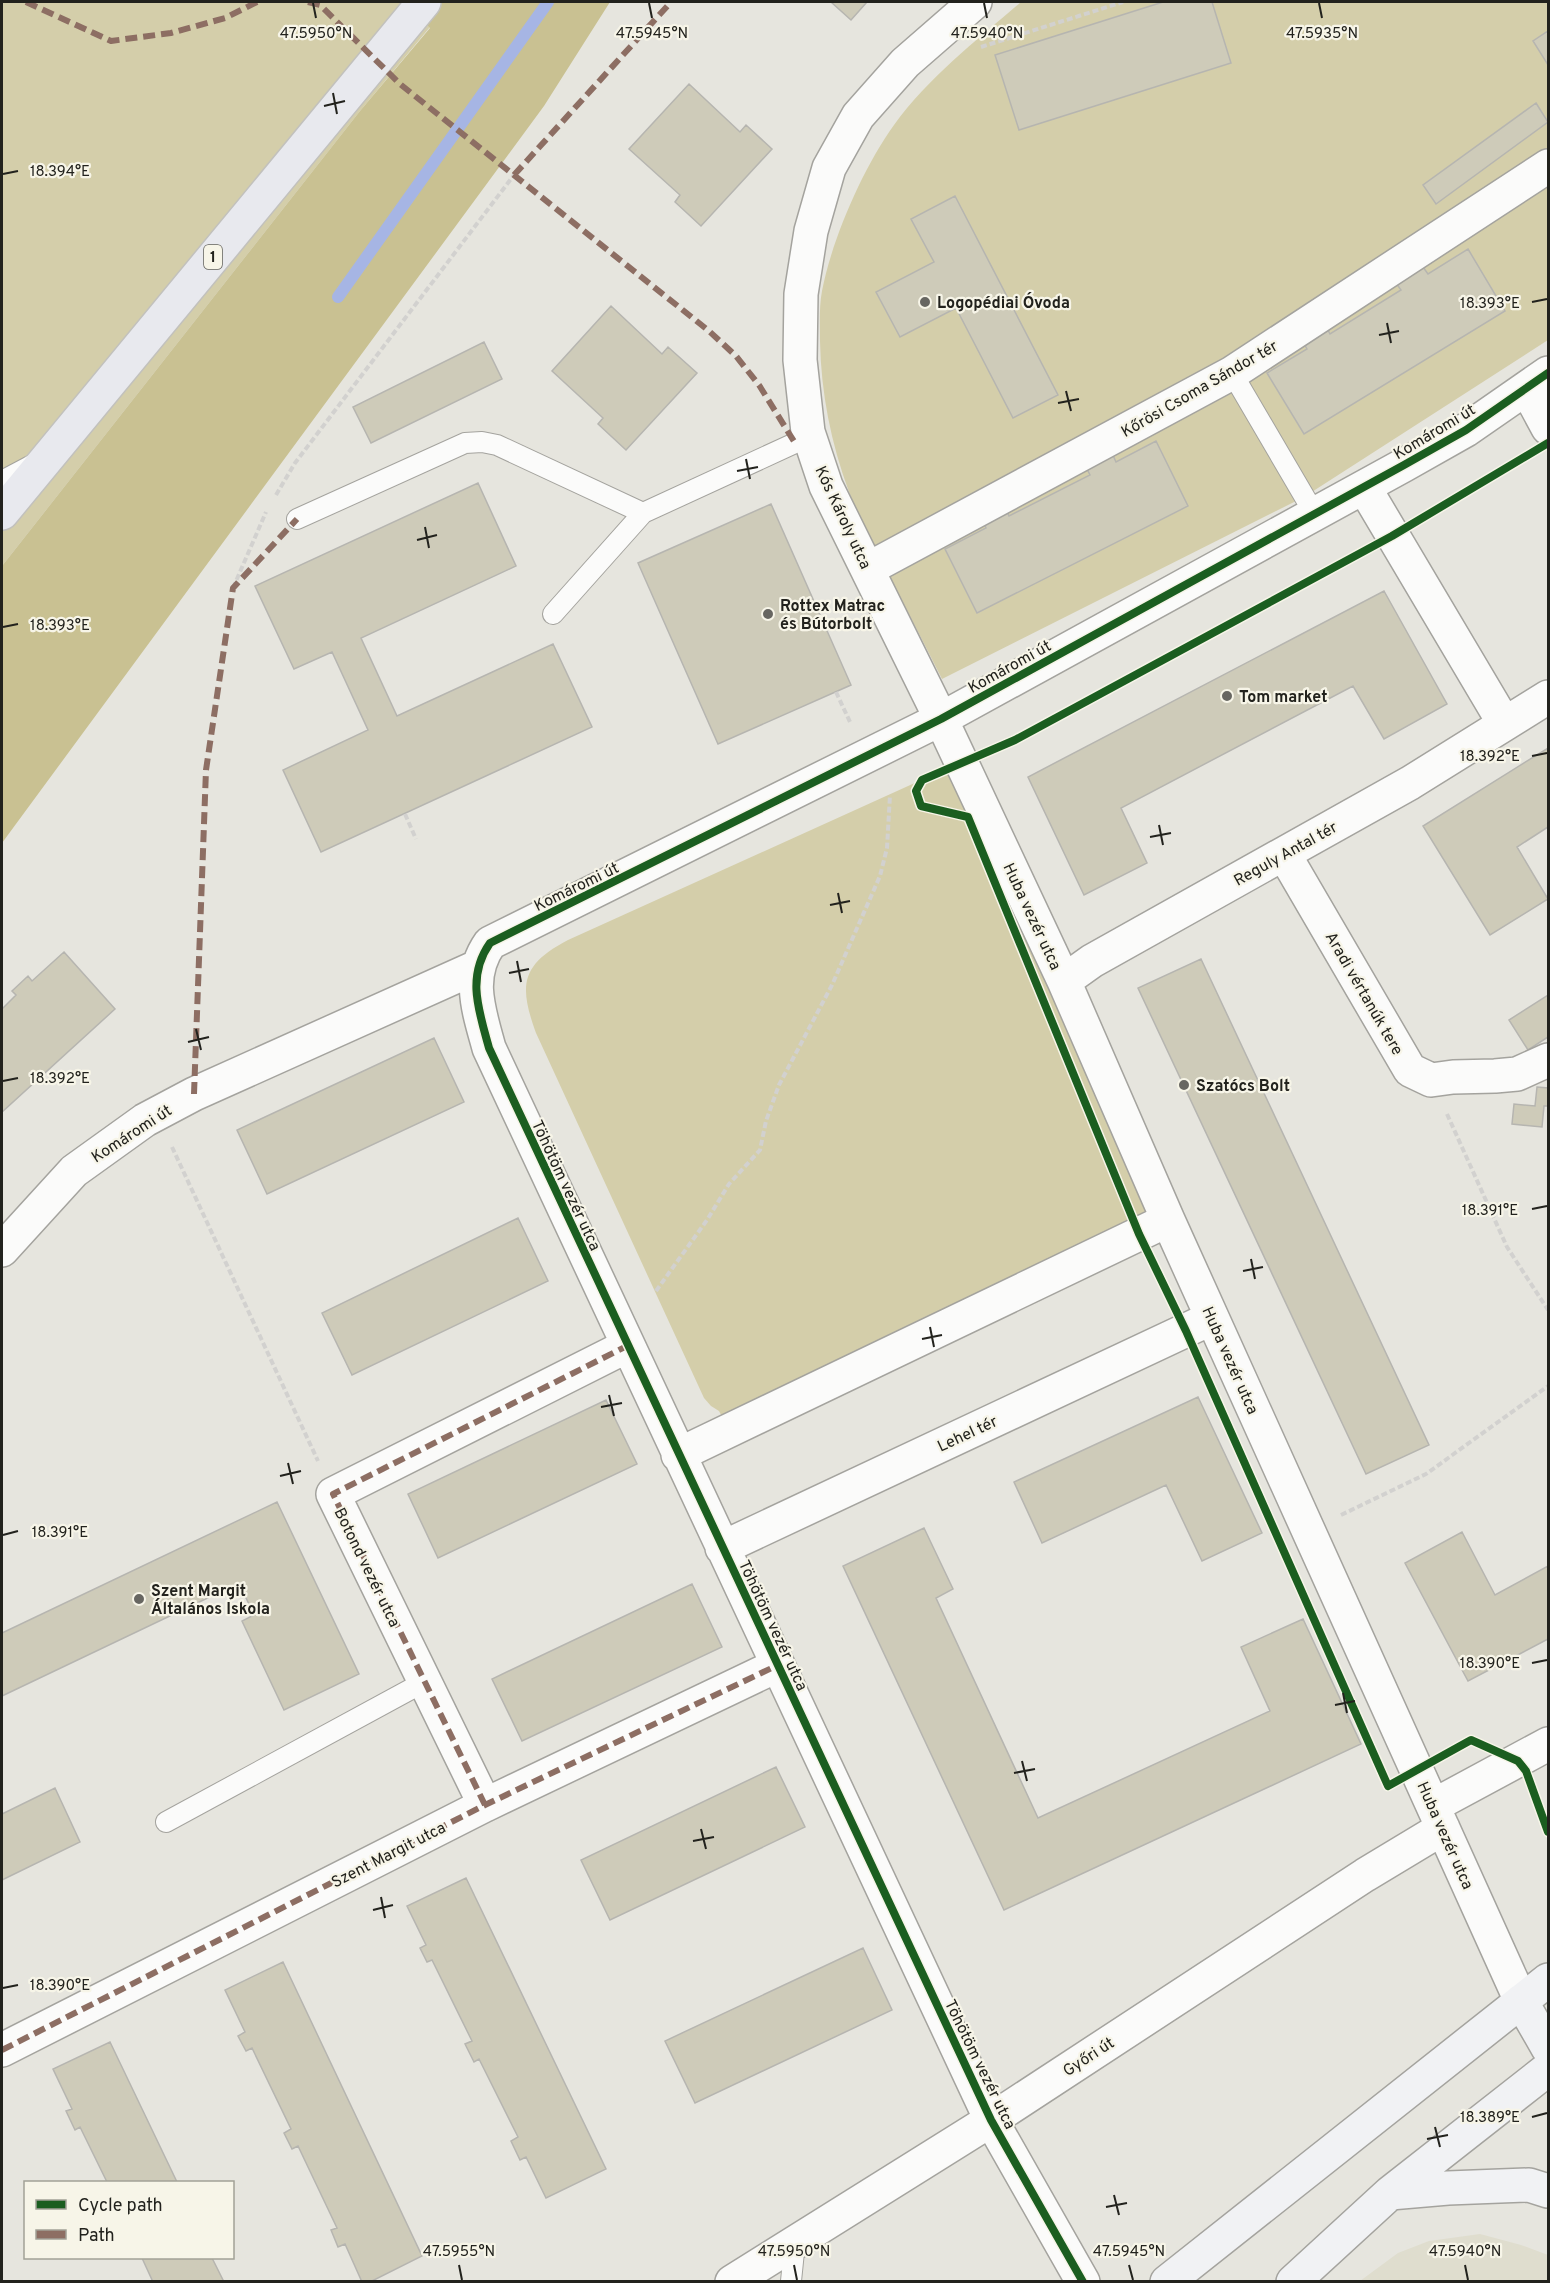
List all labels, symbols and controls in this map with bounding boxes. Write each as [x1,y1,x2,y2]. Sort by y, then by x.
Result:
text: 47.5950°N [280,25,352,44]
text: 47.5945°N [616,25,688,44]
text: 47.5940°N [951,25,1023,44]
text: 47.5935°N [1286,25,1358,44]
text: 18.394°E [30,163,90,182]
road number: 1 [204,245,222,269]
place label: Logopédiai Óvoda [937,292,1070,314]
marker: Logopédiai Óvoda [918,295,932,309]
text: 18.393°E [1460,295,1520,314]
street label: Kőrösi Csoma Sándor tér [1118,337,1282,443]
street label: Komáromi út [1390,400,1480,465]
street label: Kós Károly utca [810,463,875,573]
place label: Rottex Matrac és Bútorbolt [780,597,885,635]
marker: Rottex Matrac és Bútorbolt [761,607,775,621]
text: 18.393°E [30,617,90,636]
street label: Komáromi út [965,637,1055,699]
place label: Tom market [1239,688,1327,708]
marker: Tom market [1220,689,1234,703]
text: 18.392°E [1460,748,1520,767]
street label: Reguly Antal tér [1231,818,1341,892]
street label: Komáromi út [531,859,623,917]
street label: Huba vezér utca [998,860,1065,974]
street label: Aradi vértanúk tere [1320,929,1407,1059]
text: 18.392°E [30,1070,90,1089]
place label: Szatócs Bolt [1196,1077,1290,1097]
marker: Szatócs Bolt [1177,1078,1191,1092]
street label: Komáromi út [88,1101,176,1168]
street label: Töhötöm vezér utca [526,1117,604,1254]
text: 18.391°E [1462,1202,1518,1221]
street label: Huba vezér utca [1196,1304,1262,1418]
street label: Lehel tér [935,1412,1001,1457]
street label: Botond vezér utca [329,1505,404,1631]
text: 18.391°E [32,1524,88,1543]
street label: Töhötöm vezér utca [733,1557,811,1694]
place label: Szent Margit Általános Iskola [151,1582,270,1620]
marker: Szent Margit Általános Iskola [132,1592,146,1606]
text: 18.390°E [1460,1655,1520,1674]
street label: Huba vezér utca [1411,1779,1477,1893]
street label: Szent Margit utca [328,1818,449,1893]
text: 18.390°E [30,1977,90,1996]
street label: Töhötöm vezér utca [939,1997,1019,2133]
street label: Győri út [1060,2034,1119,2082]
text: 18.389°E [1460,2109,1520,2128]
legend [24,2181,234,2259]
text: Cycle path [78,2195,163,2218]
text: Path [78,2225,115,2248]
text: 47.5955°N [423,2243,495,2262]
text: 47.5950°N [758,2243,830,2262]
text: 47.5945°N [1093,2243,1165,2262]
text: 47.5940°N [1429,2243,1501,2262]

